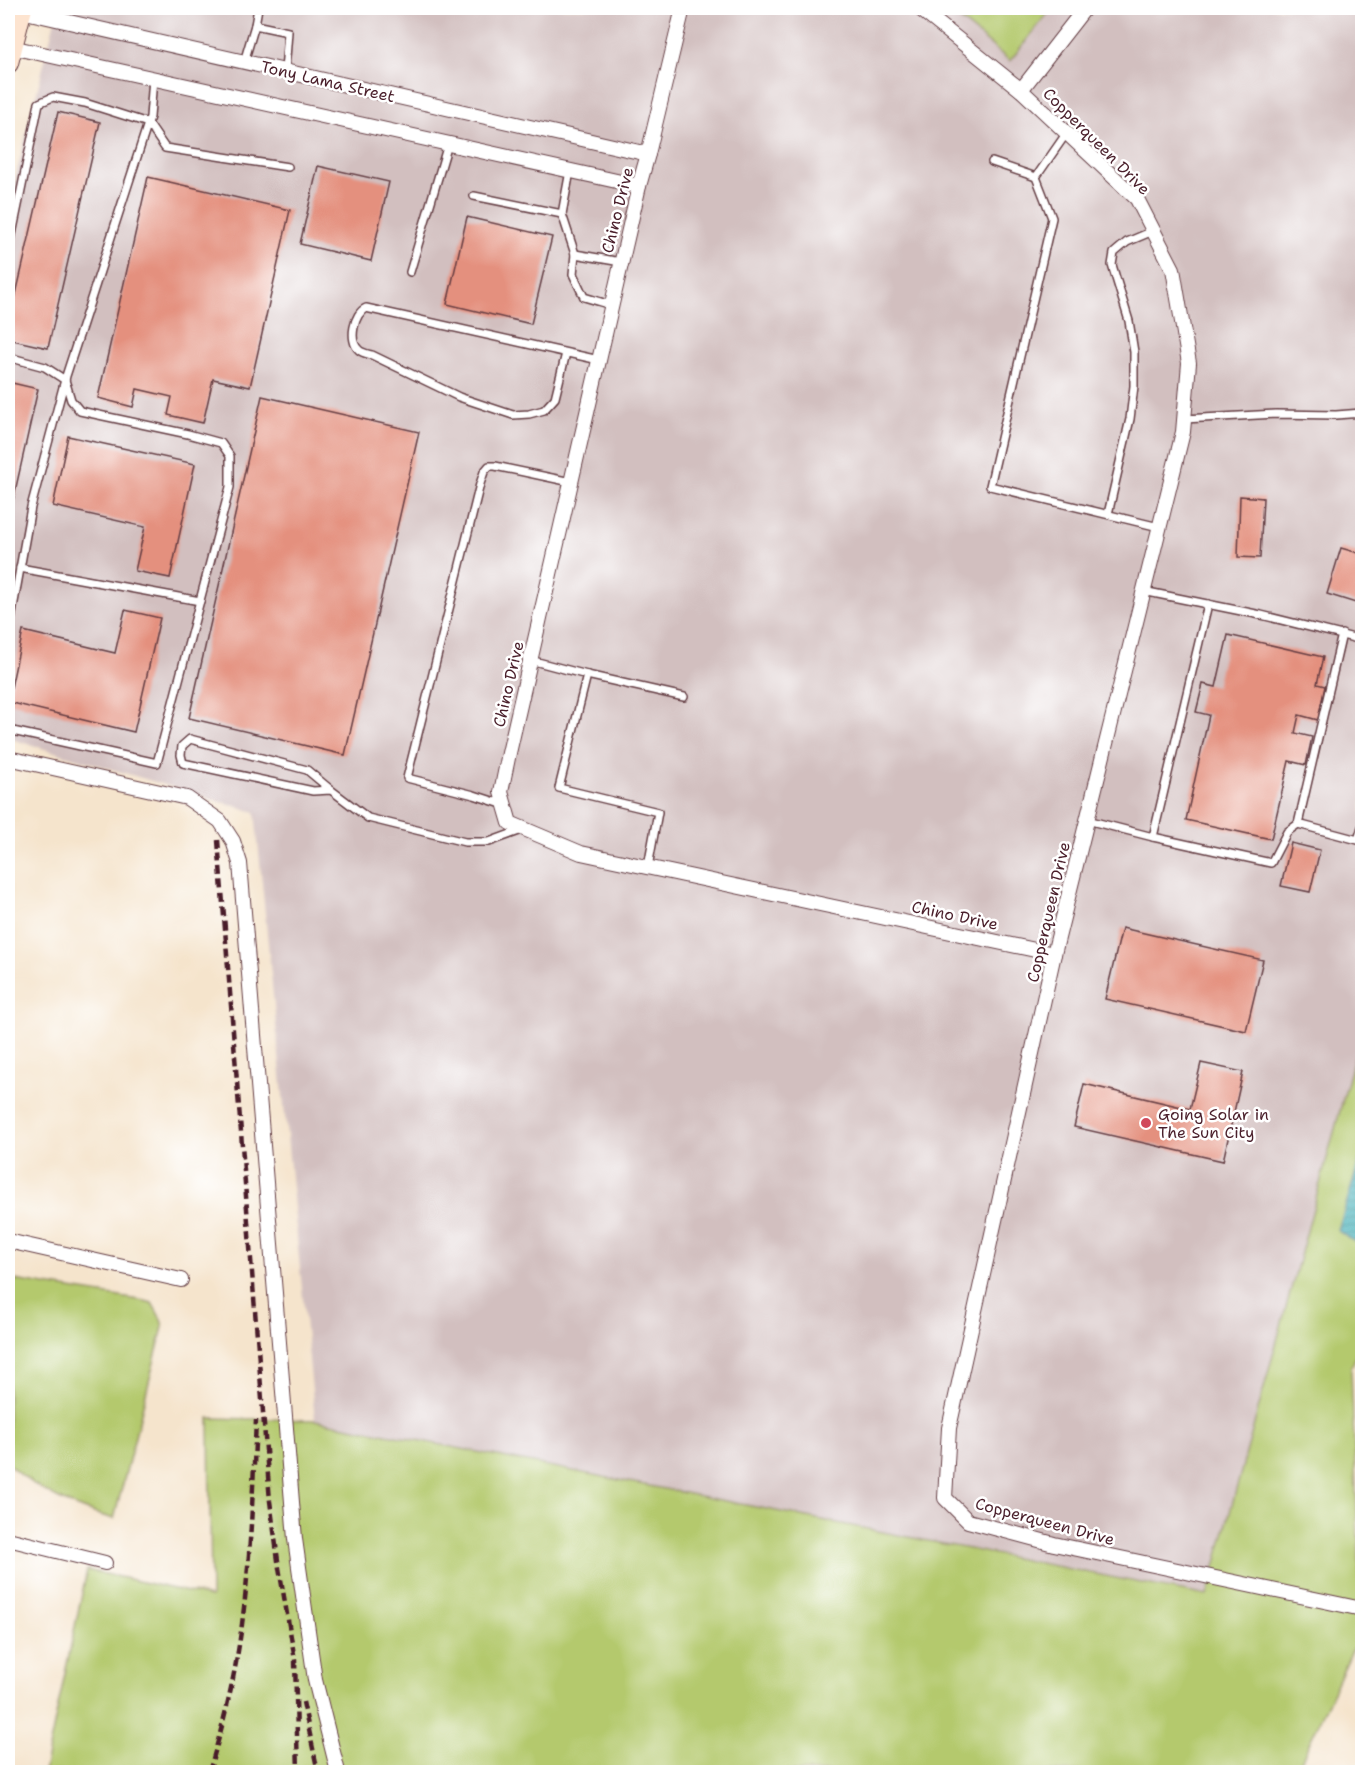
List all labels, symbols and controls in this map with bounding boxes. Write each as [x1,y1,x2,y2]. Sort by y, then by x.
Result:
street label: Tony Lama Street [259,56,397,107]
street label: Copperqueen Drive [1039,83,1155,199]
street label: Chino Drive [597,165,638,255]
street label: Chino Drive [488,639,529,729]
street label: Copperqueen Drive [1022,840,1075,984]
street label: Chino Drive [910,896,1000,935]
place label: Going Solar in The Sun City [1158,1104,1269,1143]
marker: Going Solar in The Sun City [1139,1116,1153,1130]
street label: Copperqueen Drive [973,1493,1117,1550]

